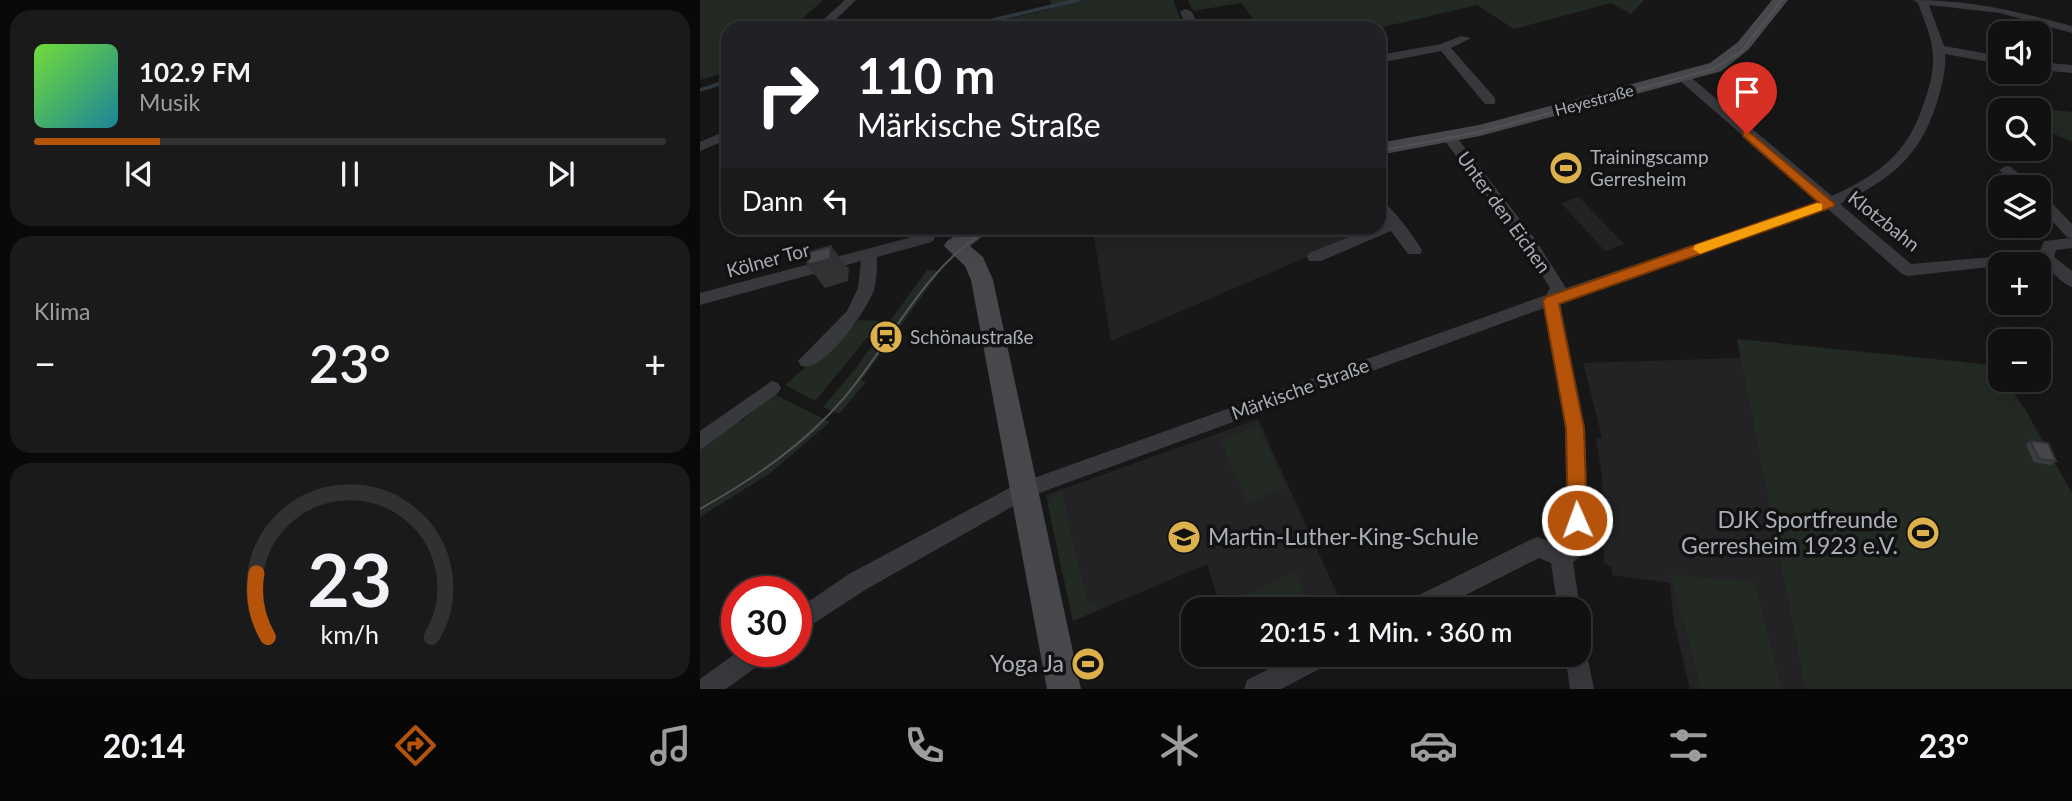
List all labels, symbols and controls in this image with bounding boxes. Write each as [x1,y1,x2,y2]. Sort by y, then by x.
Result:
map controls [1988,21,2051,392]
button: sound [1988,21,2051,84]
text: 110 m [857,46,995,104]
icon: right [742,49,833,140]
text: 102.9 FM [139,56,251,88]
pin [1717,62,1777,134]
icon: arrive [1728,73,1766,111]
street label: Heyestraße [1552,80,1635,119]
text: Musik [139,88,200,116]
button: search [1988,98,2051,161]
text: Märkische Straße [857,105,1101,144]
place label: Trainingscamp Gerresheim [1590,145,1709,190]
street label: Unter den Eichen [1453,147,1556,277]
sports icon: Trainingscamp Gerresheim [1547,149,1585,187]
icon: previous [120,155,158,193]
icon: pause [331,155,369,193]
icon: next [542,155,580,193]
button: layers [1988,175,2051,238]
icon: left [817,182,855,220]
text: Dann [742,185,803,217]
street label: Klotzbahn [1844,186,1925,256]
street label: Kölner Tor [724,237,812,282]
button: + [1988,252,2051,315]
text: Klima [34,297,91,325]
station icon: Schönaustraße [867,318,905,356]
place label: Schönaustraße [910,325,1034,348]
button: − [1988,329,2051,392]
text: 23° [309,332,391,394]
text: − [34,340,56,386]
text: + [644,340,666,386]
street label: Märkische Straße [1228,353,1372,424]
position arrow [1540,483,1614,557]
place label: DJK Sportfreunde Gerresheim 1923 e.V. [1681,505,1898,559]
sports icon: DJK Sportfreunde Gerresheim 1923 e.V. [1904,514,1942,552]
school or university icon: Martin-Luther-King-Schule [1165,518,1203,556]
place label: Martin-Luther-King-Schule [1208,522,1479,550]
text: 23 [308,535,392,623]
speed limit sign: 30 [721,576,812,667]
text: 20:15 · 1 Min. · 360 m [1260,616,1512,648]
text: km/h [321,619,379,649]
sports icon: Yoga Ja [1069,645,1107,683]
place label: Yoga Ja [990,649,1064,677]
icon: directions [391,721,440,770]
icon: music [646,721,695,770]
icon: phone [900,721,949,770]
icon: climate [1155,721,1204,770]
icon: car [1409,721,1458,770]
icon: filters [1664,721,1713,770]
text: 20:14 [103,726,185,765]
text: 23° [1919,726,1969,765]

